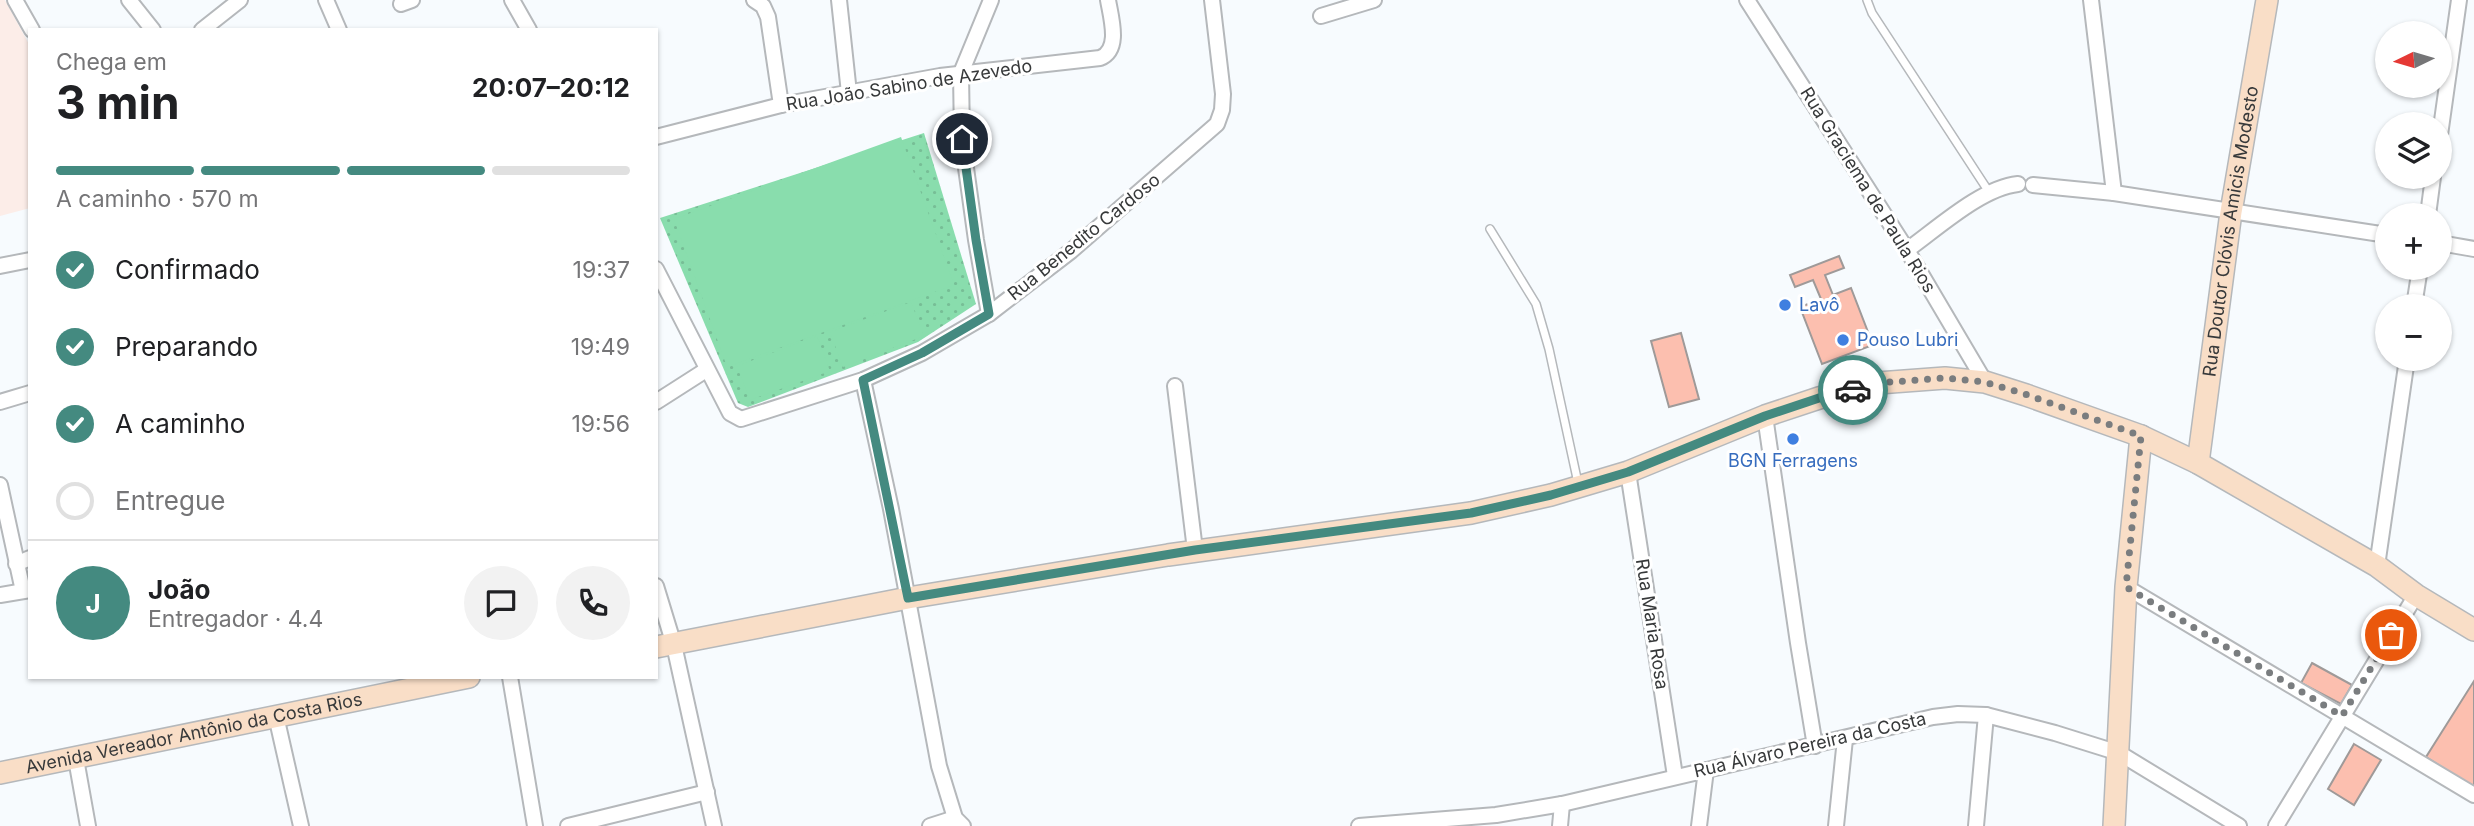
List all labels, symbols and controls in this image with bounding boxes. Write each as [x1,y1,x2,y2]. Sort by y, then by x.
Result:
north arrow [2375,21,2452,98]
map controls [2375,21,2452,371]
text: Chega em [56,48,167,76]
street label: Rua João Sabino de Azevedo [784,55,1034,114]
text: 20:07–20:12 [472,72,630,103]
text: 3 min [56,74,180,130]
street label: Rua Graciema de Paula Rios [1796,83,1940,296]
street label: Rua Doutor Clóvis Amicis Modesto [2198,84,2262,378]
pin [932,109,992,169]
button: layers [2375,112,2452,189]
icon: home [943,120,981,158]
street label: Rua Benedito Cardoso [1003,169,1164,304]
text: A caminho · 570 m [56,185,259,213]
button: + [2375,203,2452,280]
icon: check [56,251,94,289]
text: Confirmado [115,254,260,285]
text: 19:37 [573,256,630,284]
place label: Lavô [1799,294,1840,315]
button: − [2375,294,2452,371]
marker: Lavô [1777,297,1793,313]
icon: check [56,328,94,366]
place label: Pouso Lubri [1857,329,1958,350]
text: Preparando [115,331,258,362]
marker: Pouso Lubri [1835,332,1851,348]
text: 19:49 [571,333,630,361]
courier [1818,355,1888,425]
icon: car [1834,371,1872,409]
icon: check [56,405,94,443]
text: A caminho [115,408,245,439]
text: 19:56 [572,410,630,438]
marker: BGN Ferragens [1785,431,1801,447]
place label: BGN Ferragens [1728,450,1858,471]
text: Entregue [115,485,226,516]
street label: Rua Maria Rosa [1632,557,1673,691]
button: chat [464,566,538,640]
button: phone [556,566,630,640]
text: João [148,574,210,605]
text: J [85,588,101,619]
text: Entregador · 4.4 [148,605,323,633]
pin [2361,605,2421,665]
icon: bag [2372,616,2410,654]
street label: Avenida Vereador Antônio da Costa Rios [24,688,364,777]
street label: Rua Álvaro Pereira da Costa [1692,707,1928,781]

